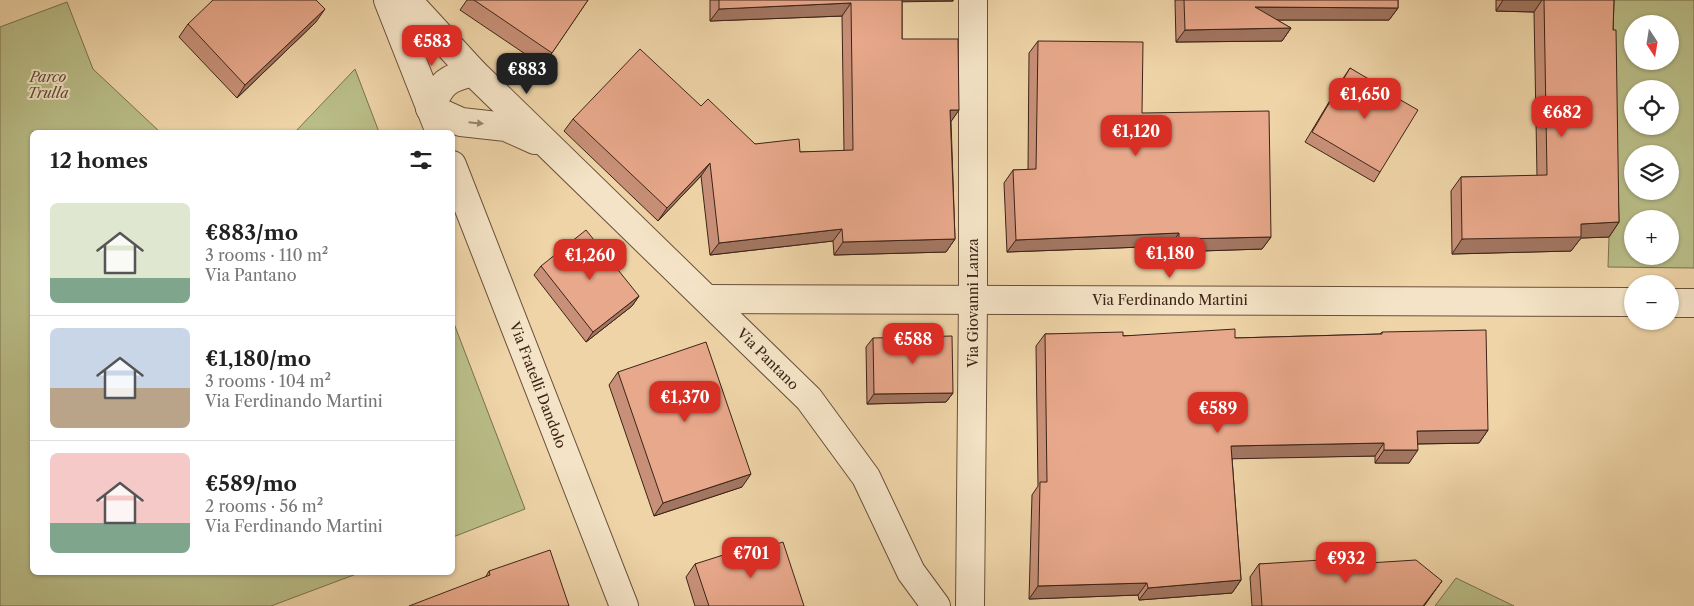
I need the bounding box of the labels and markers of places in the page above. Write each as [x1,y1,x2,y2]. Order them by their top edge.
pin: €583 [402,24,462,67]
pin: €883 [497,52,557,95]
pin: €1,650 [1324,78,1406,120]
pin: €682 [1532,96,1592,138]
pin: €1,120 [1095,114,1177,157]
pin: €1,180 [1129,236,1211,279]
pin: €1,260 [549,238,631,281]
pin: €588 [883,322,943,365]
pin: €1,370 [644,380,726,423]
pin: €589 [1188,392,1248,434]
pin: €701 [721,536,781,579]
pin: €932 [1316,542,1376,584]

